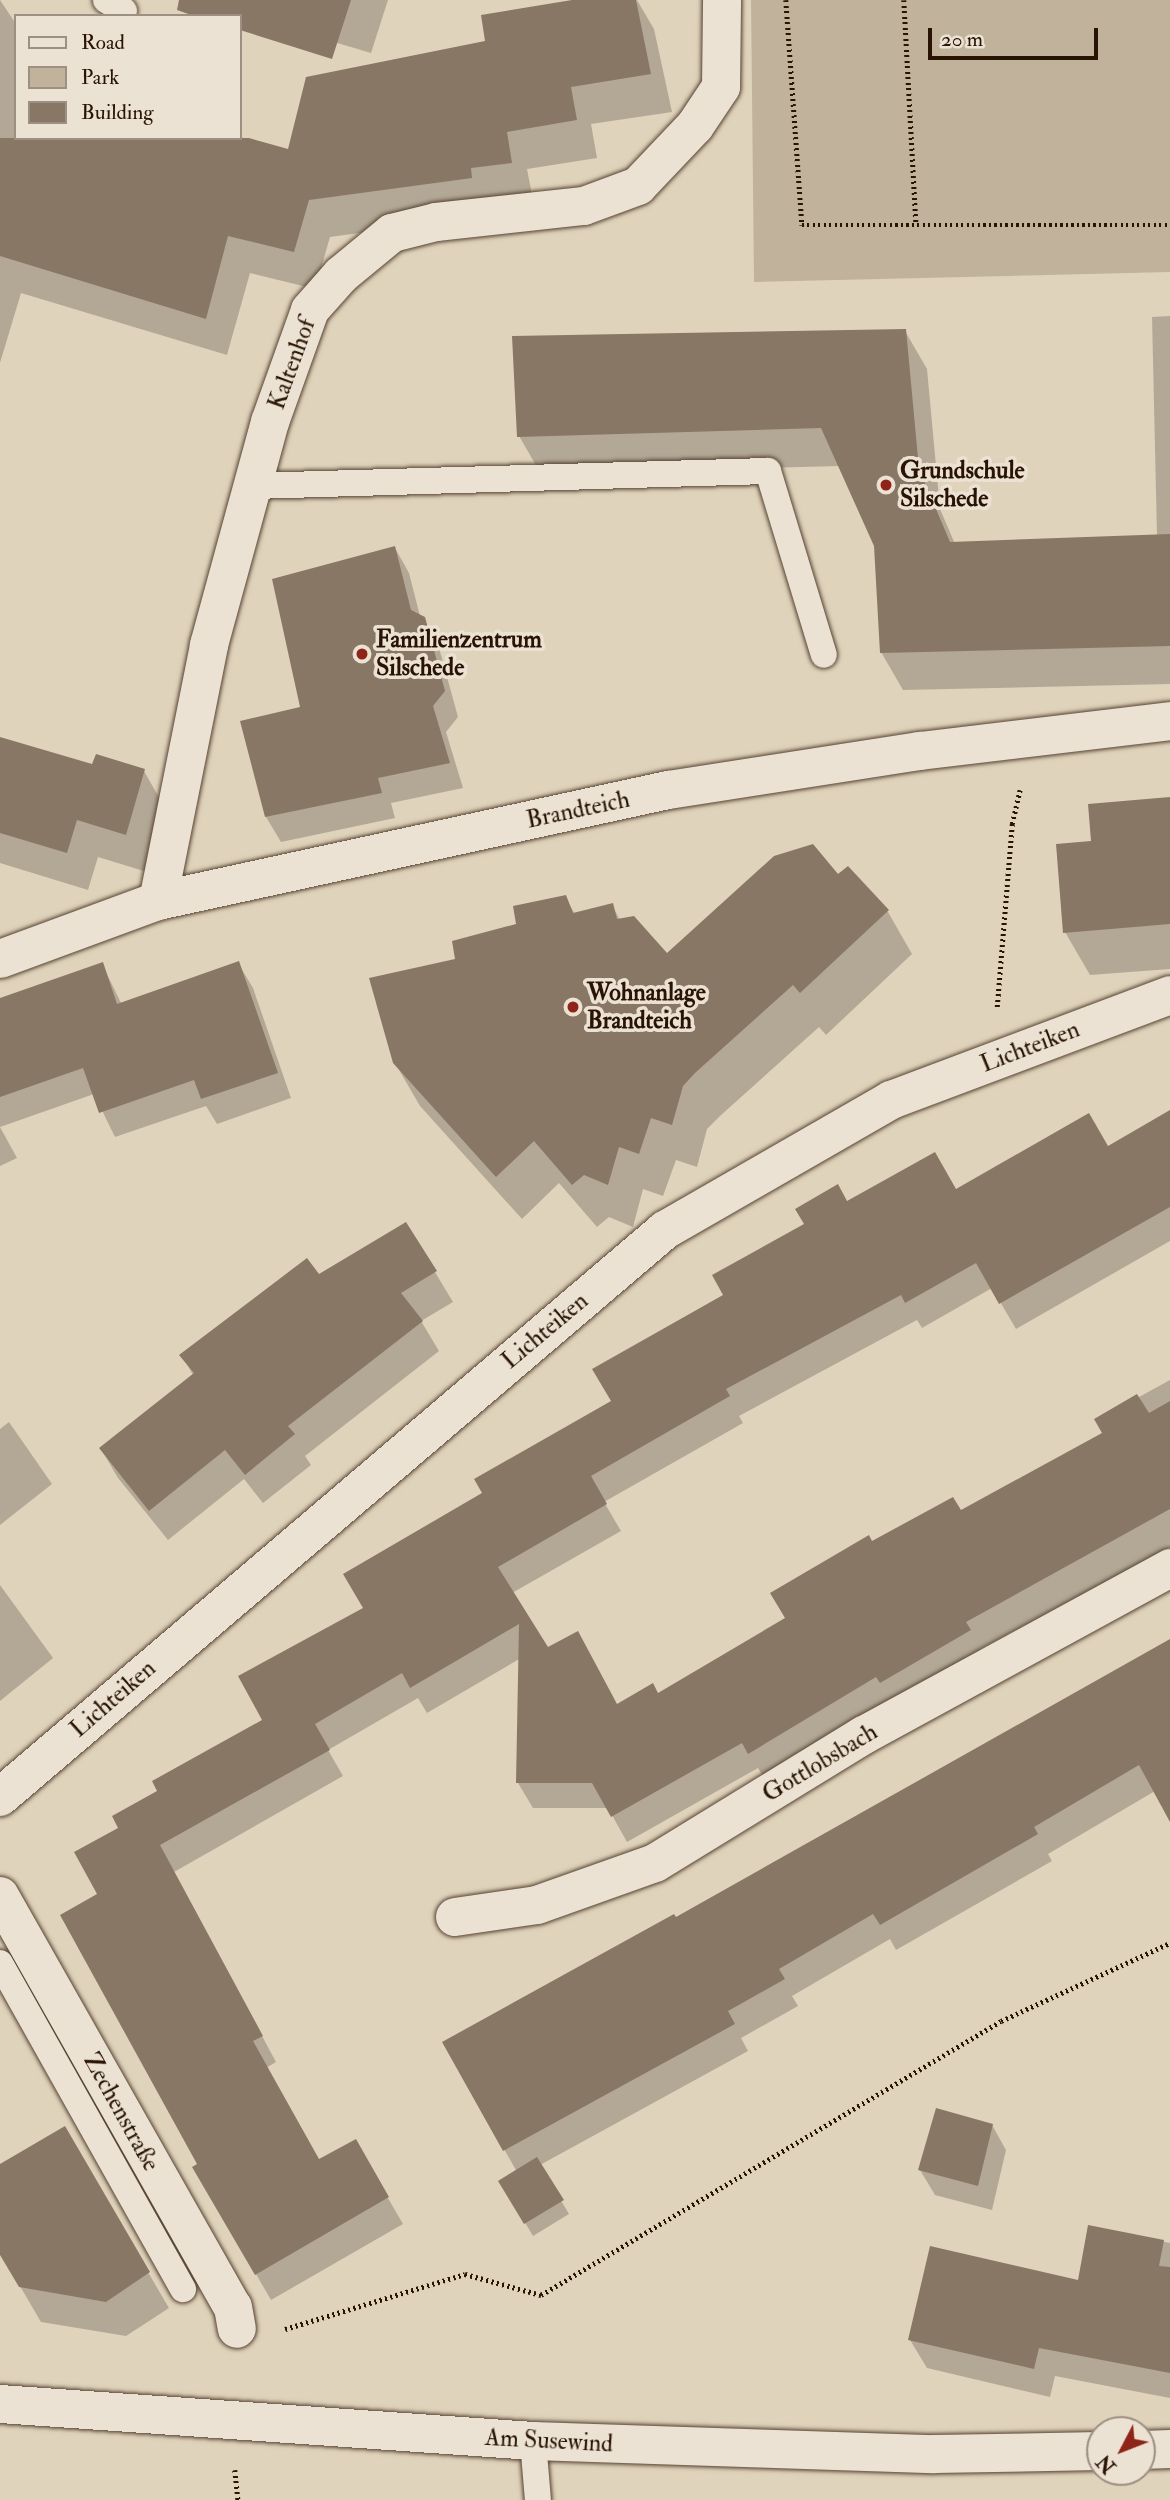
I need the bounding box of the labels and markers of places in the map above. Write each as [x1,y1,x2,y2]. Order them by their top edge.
place label: Grundschule Silschede [900,457,1024,513]
marker: Grundschule Silschede [878,477,894,493]
place label: Familienzentrum Silschede [376,626,542,682]
marker: Familienzentrum Silschede [354,646,370,662]
place label: Wohnanlage Brandteich [587,979,706,1035]
marker: Wohnanlage Brandteich [565,999,581,1015]

